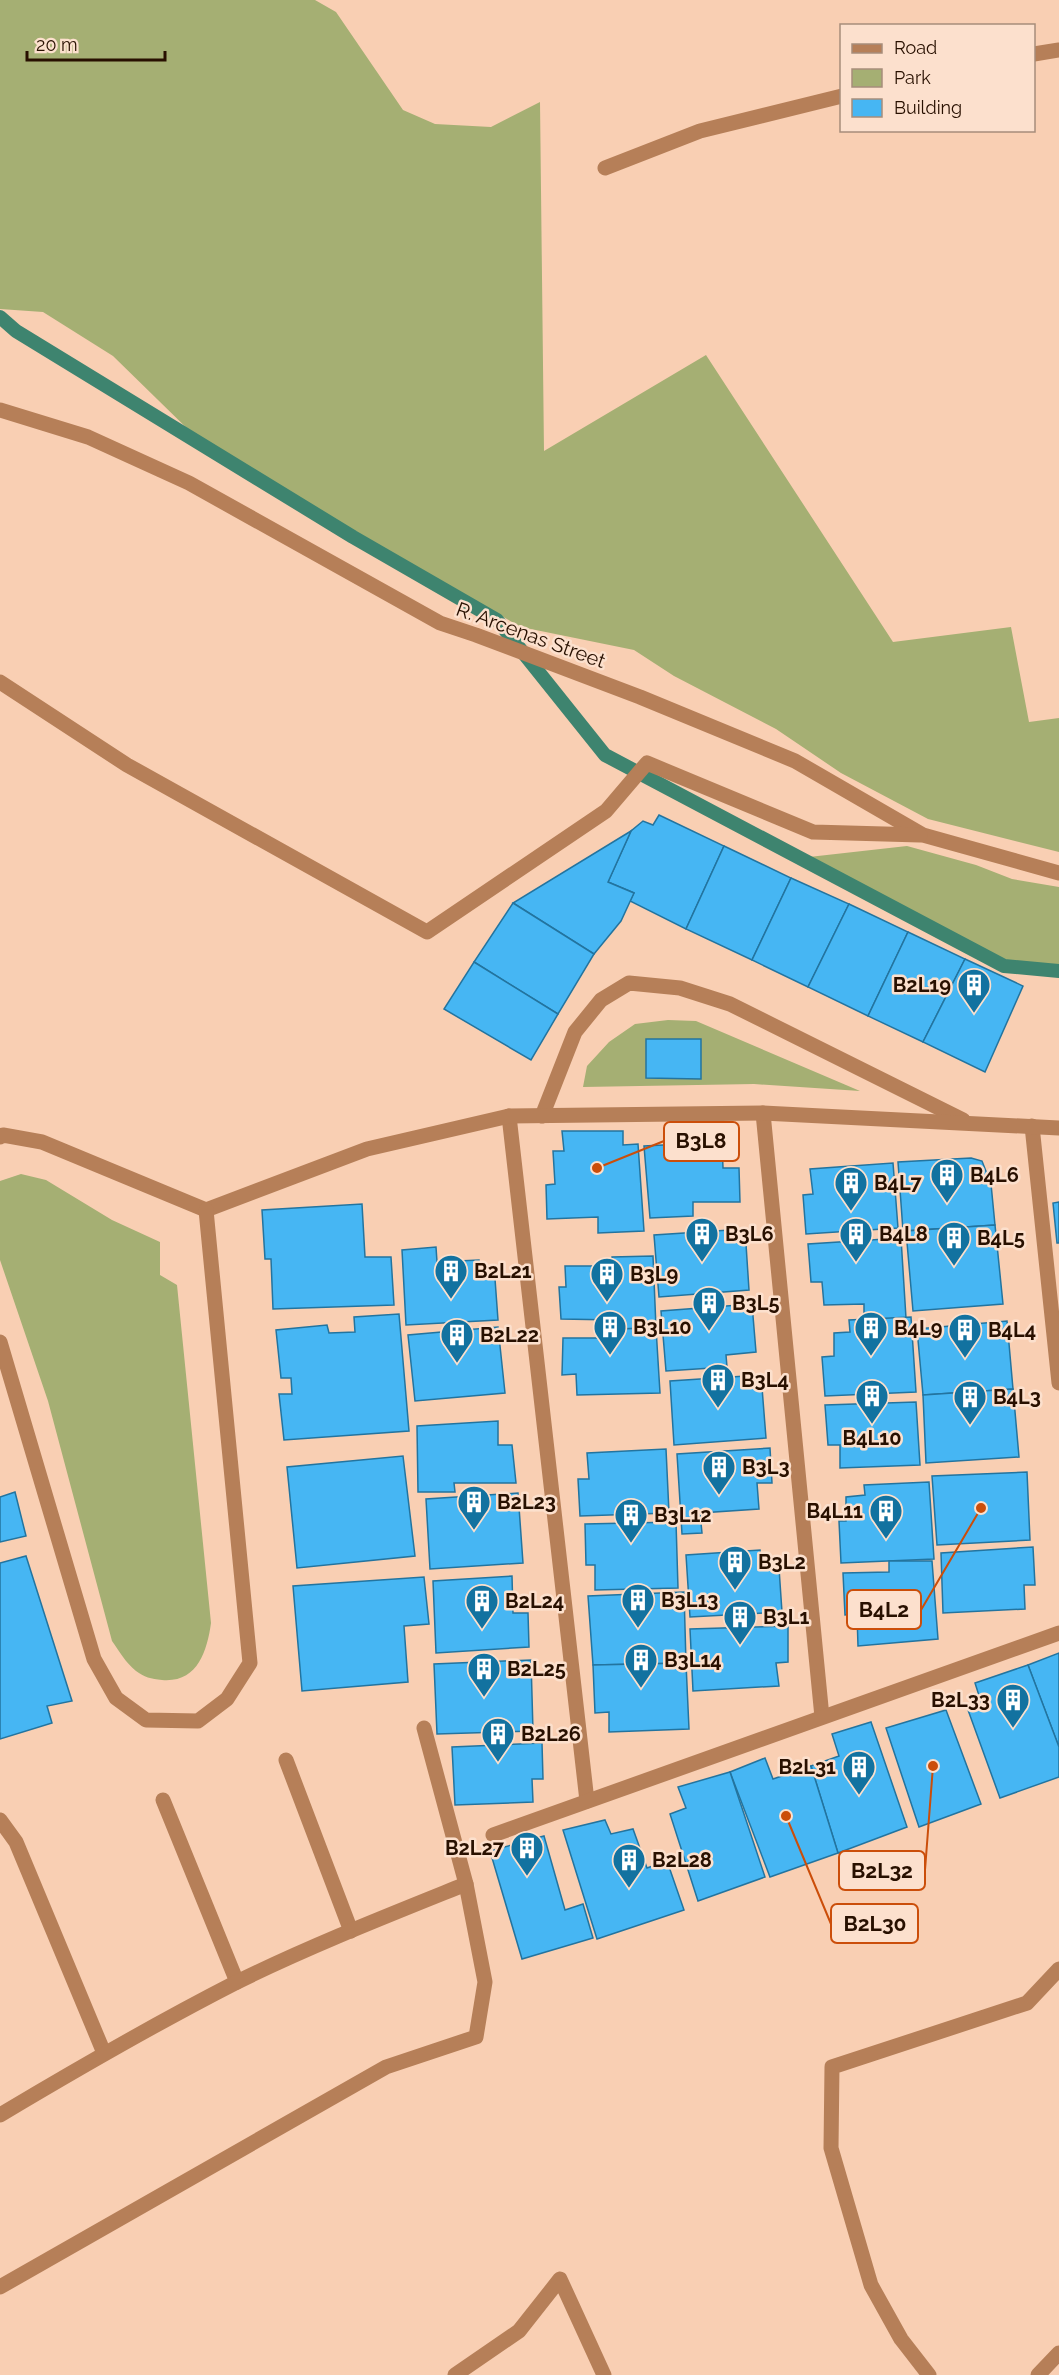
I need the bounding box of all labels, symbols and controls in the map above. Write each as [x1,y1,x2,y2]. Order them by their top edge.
scale bar [27,24,165,62]
legend [840,24,1035,132]
text: 20 m [36,34,78,55]
text: Road [894,37,937,58]
text: Park [894,67,931,88]
text: Building [894,97,962,118]
street label: R. Arcenas Street [453,597,609,673]
building icon: B2L19 [956,967,992,1014]
place label: B2L19 [893,973,951,997]
callout: B3L8 [664,1122,739,1161]
text: B3L8 [676,1128,726,1153]
building icon: B4L6 [929,1157,965,1204]
place label: B4L6 [970,1163,1019,1187]
building icon: B4L7 [833,1165,869,1212]
place label: B4L7 [874,1171,923,1195]
building icon: B3L6 [684,1216,720,1263]
building icon: B4L8 [838,1216,874,1263]
building icon: B4L5 [936,1220,972,1267]
place label: B3L6 [725,1222,774,1246]
place label: B4L8 [879,1222,928,1246]
place label: B4L5 [977,1226,1025,1250]
building icon: B2L21 [433,1253,469,1300]
building icon: B3L9 [589,1256,625,1303]
place label: B2L21 [474,1259,532,1283]
place label: B3L9 [630,1262,678,1286]
building icon: B3L5 [691,1285,727,1332]
place label: B3L5 [732,1291,780,1315]
building icon: B3L10 [592,1309,628,1356]
building icon: B4L9 [853,1310,889,1357]
building icon: B4L4 [947,1312,983,1359]
place label: B3L10 [633,1315,692,1339]
place label: B4L9 [894,1316,943,1340]
building icon: B2L22 [439,1317,475,1364]
place label: B4L4 [988,1318,1036,1342]
place label: B2L22 [480,1323,539,1347]
building icon: B3L4 [700,1362,736,1409]
place label: B3L4 [741,1368,789,1392]
building icon: B4L10 [854,1378,890,1425]
building icon: B4L3 [952,1379,988,1426]
place label: B4L3 [993,1385,1041,1409]
place label: B4L10 [843,1426,901,1450]
building icon: B3L3 [701,1449,737,1496]
place label: B3L3 [742,1455,790,1479]
building icon: B2L23 [456,1484,492,1531]
place label: B2L23 [497,1490,556,1514]
building icon: B4L11 [868,1493,904,1540]
building icon: B3L12 [613,1497,649,1544]
place label: B4L11 [807,1499,863,1523]
place label: B3L12 [654,1503,712,1527]
building icon: B3L2 [717,1544,753,1591]
place label: B3L2 [758,1550,806,1574]
building icon: B3L13 [620,1582,656,1629]
building icon: B2L24 [464,1583,500,1630]
place label: B3L13 [661,1588,718,1612]
place label: B2L24 [505,1589,564,1613]
callout: B4L2 [847,1590,921,1629]
text: B4L2 [859,1597,909,1622]
building icon: B3L1 [722,1599,758,1646]
place label: B3L1 [763,1605,809,1629]
building icon: B3L14 [623,1642,659,1689]
place label: B3L14 [664,1648,722,1672]
building icon: B2L25 [466,1651,502,1698]
place label: B2L25 [507,1657,566,1681]
building icon: B2L33 [995,1682,1031,1729]
place label: B2L33 [931,1688,990,1712]
building icon: B2L26 [480,1716,516,1763]
place label: B2L26 [521,1722,581,1746]
building icon: B2L31 [841,1749,877,1796]
place label: B2L31 [778,1755,836,1779]
building icon: B2L27 [509,1830,545,1877]
place label: B2L27 [445,1836,505,1860]
building icon: B2L28 [611,1842,647,1889]
place label: B2L28 [652,1848,712,1872]
callout: B2L32 [839,1851,925,1890]
text: B2L32 [851,1858,913,1883]
callout: B2L30 [831,1904,918,1943]
text: B2L30 [844,1911,907,1936]

